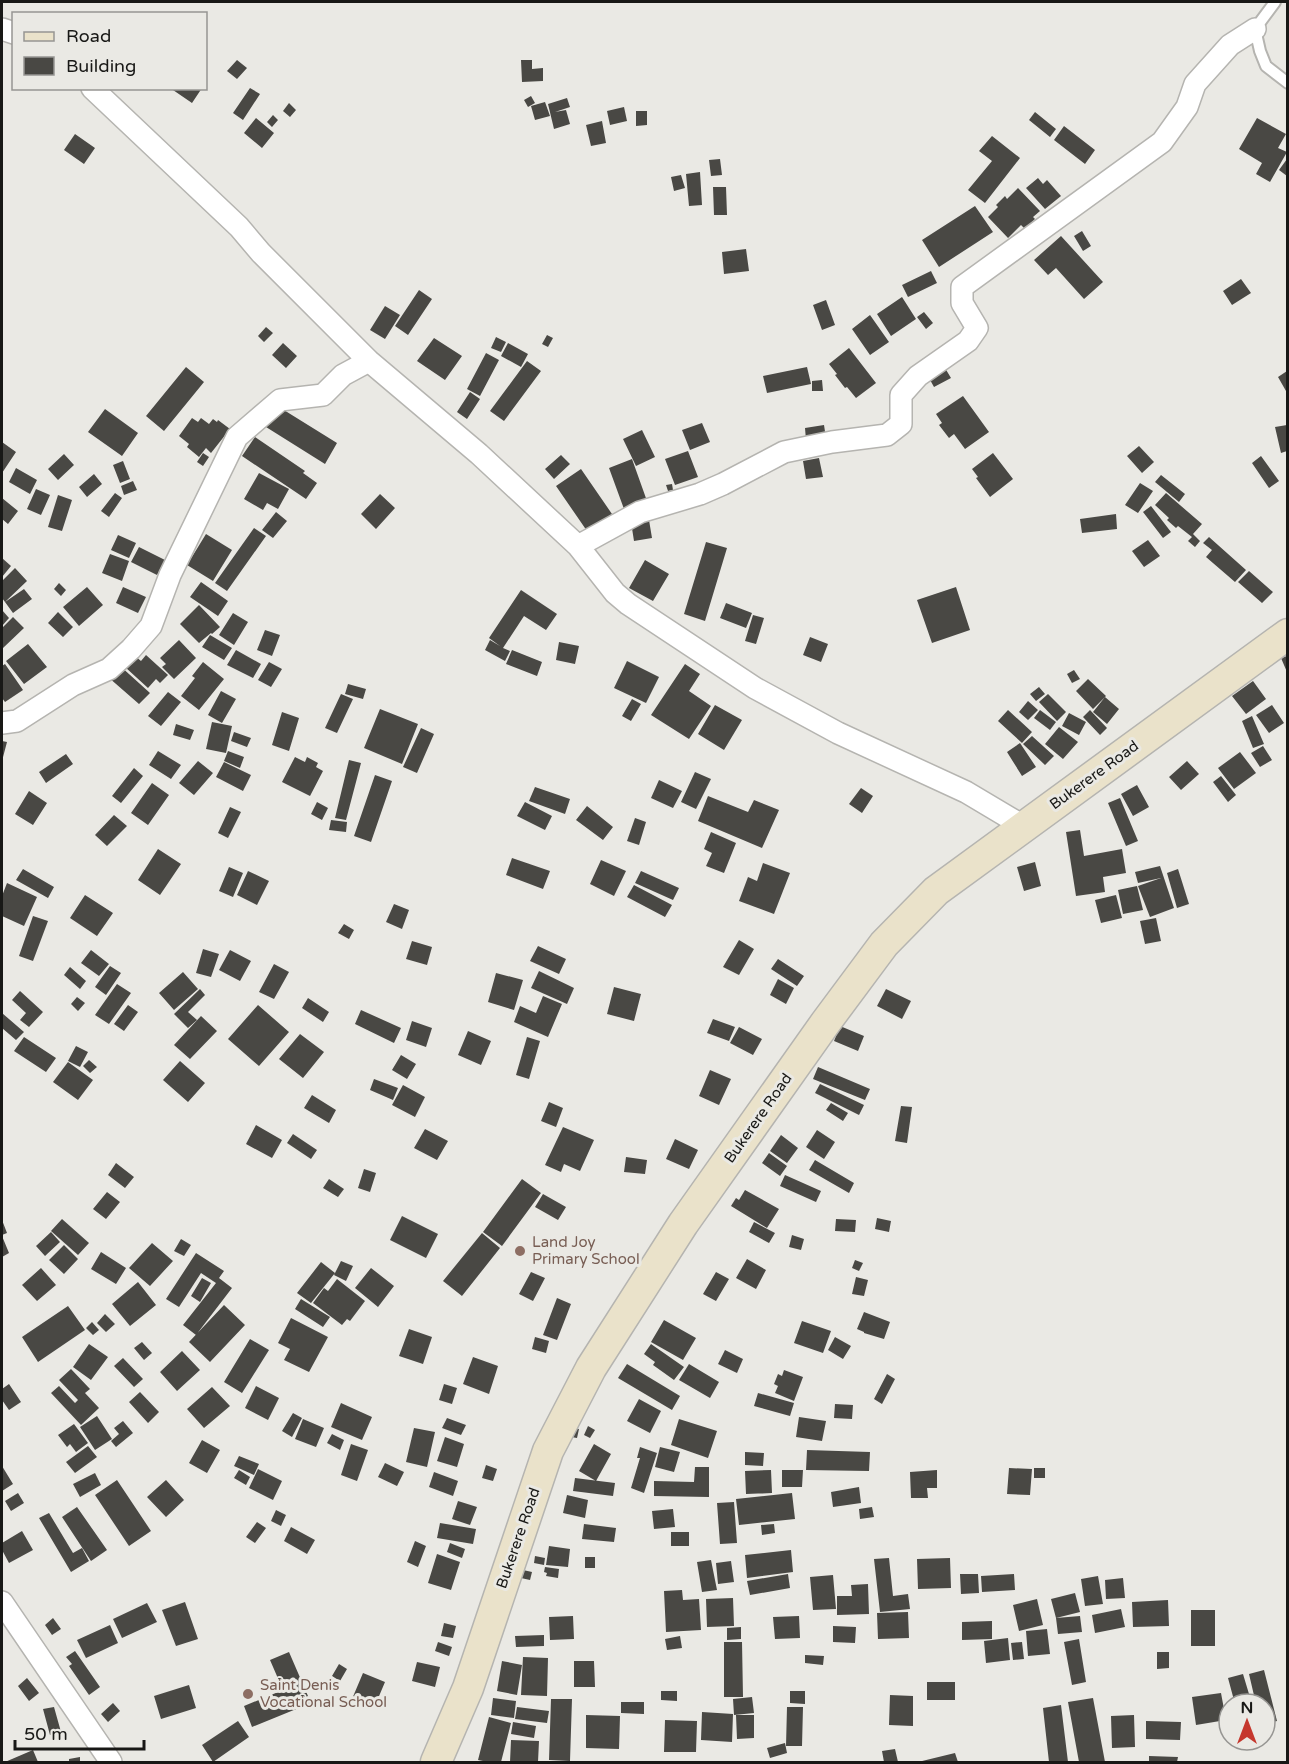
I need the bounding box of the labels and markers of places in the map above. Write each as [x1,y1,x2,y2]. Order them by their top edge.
place label: Land Joy Primary School [532,1233,640,1268]
marker: Land Joy Primary School [513,1244,527,1258]
place label: Saint Denis Vocational School [260,1676,387,1711]
marker: Saint Denis Vocational School [241,1687,255,1701]

